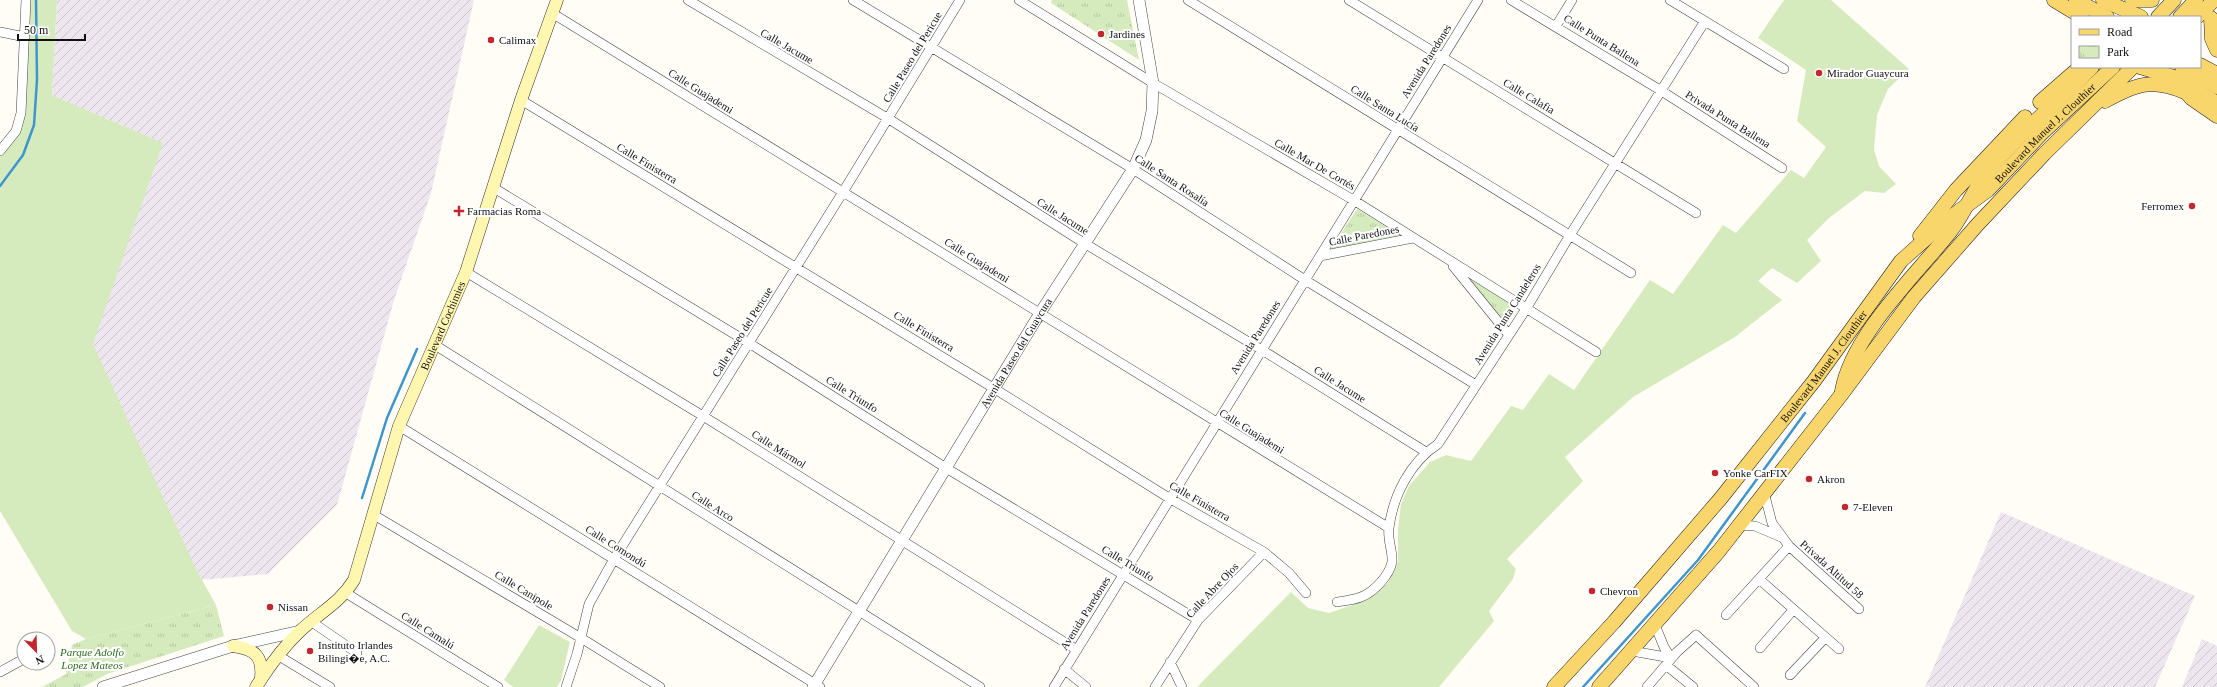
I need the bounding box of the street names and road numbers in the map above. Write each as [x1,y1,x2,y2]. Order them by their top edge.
street label: Calle Paseo del Pericue [880,9,944,104]
street label: Calle Punta Ballena [1562,12,1642,68]
street label: Avenida Paredones [1399,22,1453,100]
street label: Calle Jacume [758,26,816,66]
street label: Calle Guajademi [666,66,736,116]
street label: Calle Calafia [1501,76,1557,116]
street label: Boulevard Manuel J. Clouthier [1992,81,2098,185]
street label: Calle Santa Lucía [1349,82,1421,134]
street label: Privada Punta Ballena [1683,88,1773,150]
street label: Calle Mar De Cortés [1272,136,1358,192]
street label: Calle Finisterra [615,140,679,186]
street label: Calle Santa Rosalía [1133,152,1211,209]
street label: Calle Jacume [1035,195,1091,237]
street label: Calle Paredones [1328,222,1400,248]
street label: Calle Guajademi [942,235,1012,285]
street label: Avenida Punta Candeleros [1471,261,1543,367]
street label: Boulevard Cochimies [418,279,467,372]
street label: Calle Paseo del Pericue [709,285,775,379]
street label: Avenida Paseo del Guaycura [978,296,1054,410]
street label: Avenida Paredones [1228,298,1282,376]
street label: Calle Finisterra [892,308,956,354]
street label: Boulevard Manuel J. Clouthier [1778,308,1869,425]
street label: Calle Jacume [1312,363,1368,405]
street label: Calle Triunfo [824,373,881,415]
street label: Calle Guajademi [1217,406,1287,456]
street label: Calle Mármol [750,428,808,470]
street label: Calle Finisterra [1168,479,1233,523]
street label: Calle Arco [690,488,737,524]
street label: Calle Comondú [583,523,649,570]
street label: Privada Altitud 58 [1798,538,1866,601]
street label: Calle Triunfo [1100,543,1157,584]
street label: Calle Abre Ojos [1183,560,1241,620]
street label: Calle Canipole [493,568,555,612]
street label: Avenida Paredones [1058,574,1112,652]
street label: Calle Camalú [399,609,457,651]

